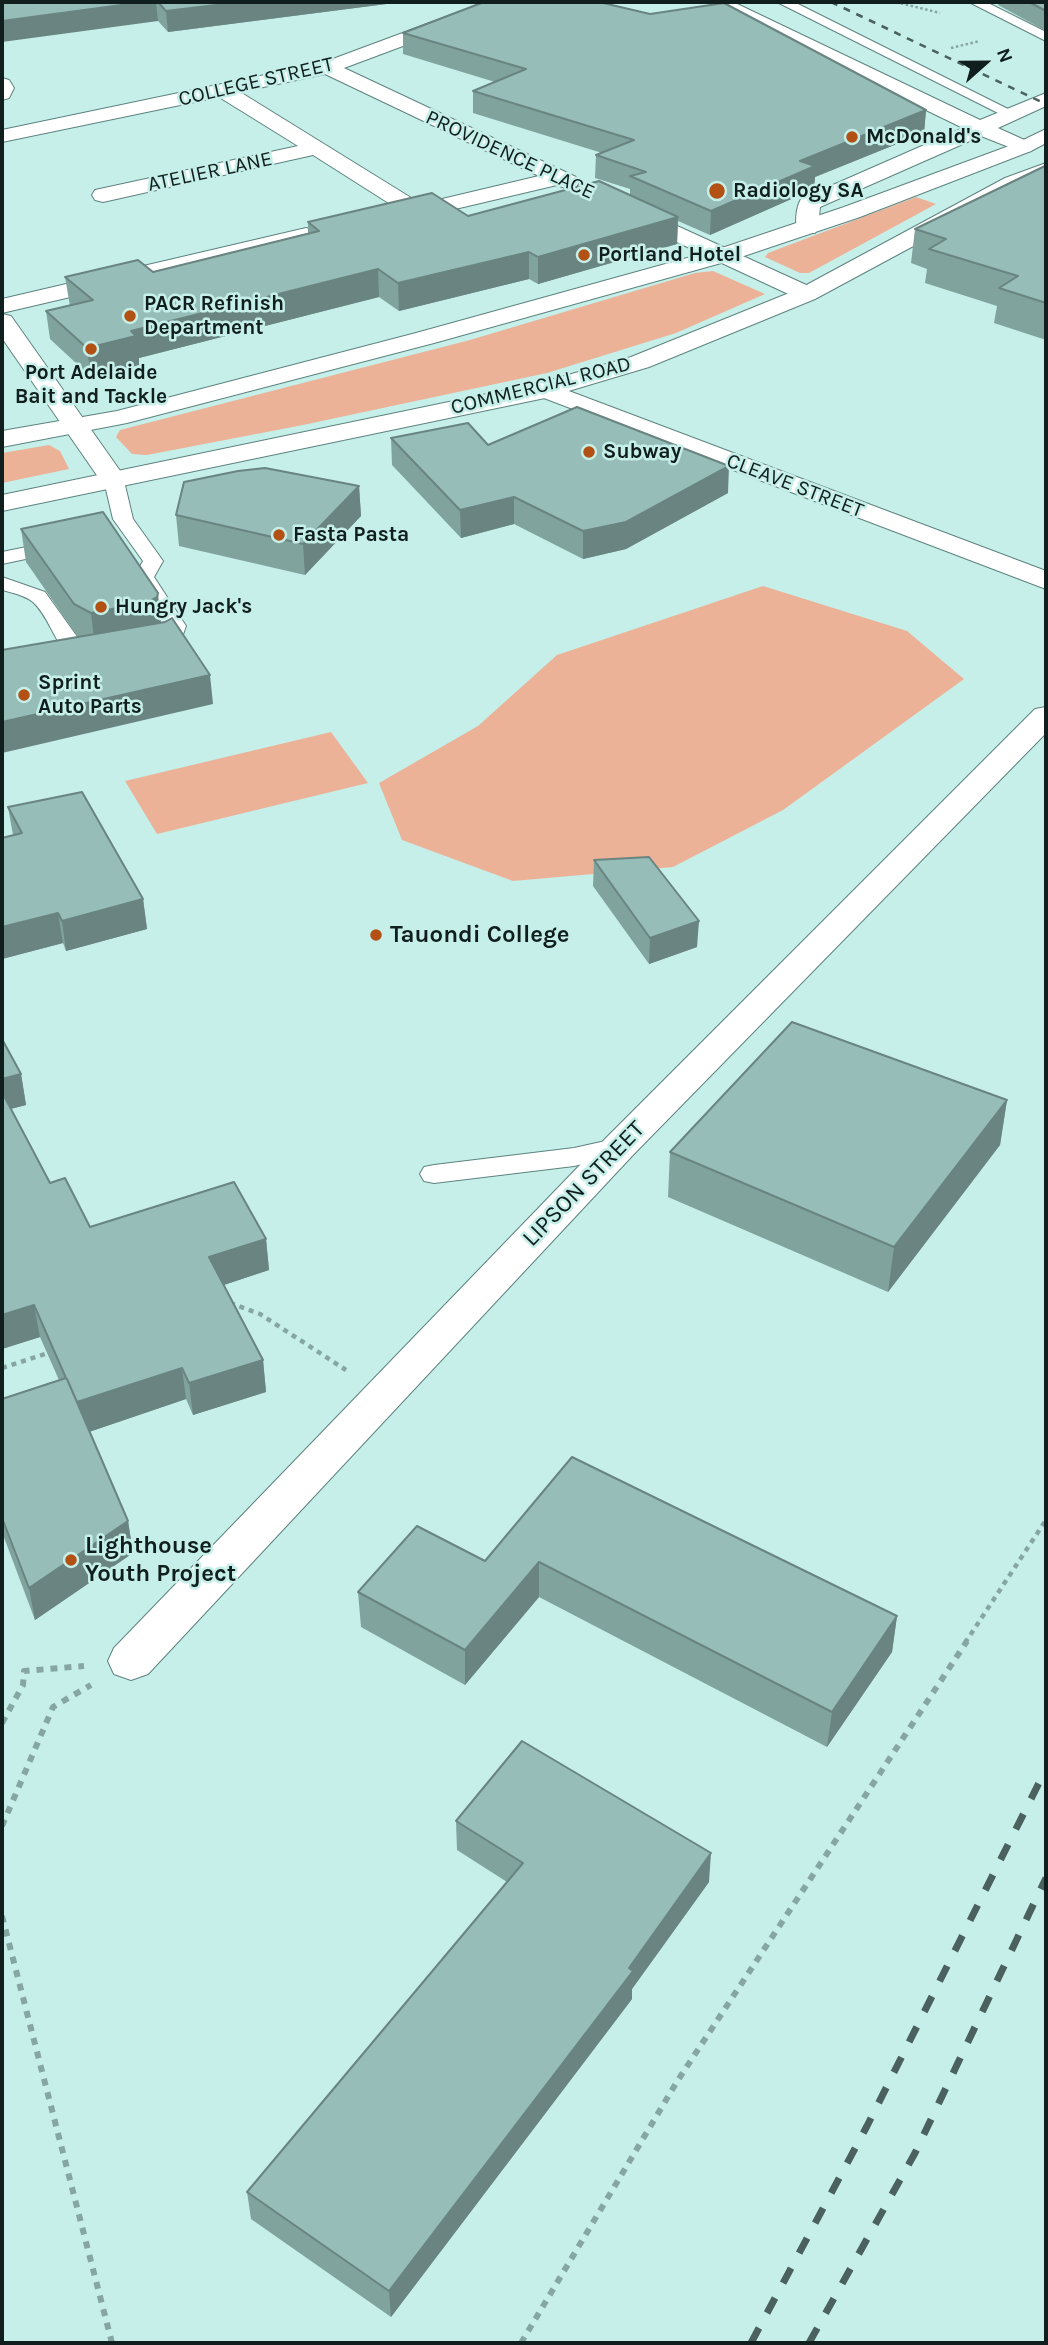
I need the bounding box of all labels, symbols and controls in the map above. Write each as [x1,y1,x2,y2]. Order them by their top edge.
north arrow [950,28,1020,98]
text: N [992,45,1017,66]
street label: COLLEGE STREET [176,52,336,112]
street label: PROVIDENCE PLACE [422,105,598,205]
place label: McDonald's [866,124,981,150]
marker: McDonald's [844,129,860,145]
street label: ATELIER LANE [145,146,275,198]
place label: Radiology SA [733,178,864,204]
marker: Radiology SA [707,181,727,201]
place label: Portland Hotel [598,242,741,268]
marker: Portland Hotel [576,247,592,263]
place label: PACR Refinish Department [144,291,284,341]
marker: PACR Refinish Department [122,308,138,324]
marker: Port Adelaide Bait and Tackle [83,341,99,357]
street label: COMMERCIAL ROAD [448,351,634,421]
place label: Port Adelaide Bait and Tackle [15,360,167,410]
place label: Subway [603,439,681,465]
marker: Subway [581,444,597,460]
street label: CLEAVE STREET [723,448,867,524]
place label: Fasta Pasta [293,522,409,548]
marker: Fasta Pasta [271,527,287,543]
place label: Hungry Jack's [115,594,252,620]
marker: Hungry Jack's [93,599,109,615]
place label: Sprint Auto Parts [38,670,142,720]
marker: Sprint Auto Parts [16,687,32,703]
place label: Tauondi College [390,921,570,949]
marker: Tauondi College [368,927,384,943]
street label: LIPSON STREET [517,1115,651,1253]
place label: Lighthouse Youth Project [85,1532,236,1588]
marker: Lighthouse Youth Project [63,1552,79,1568]

